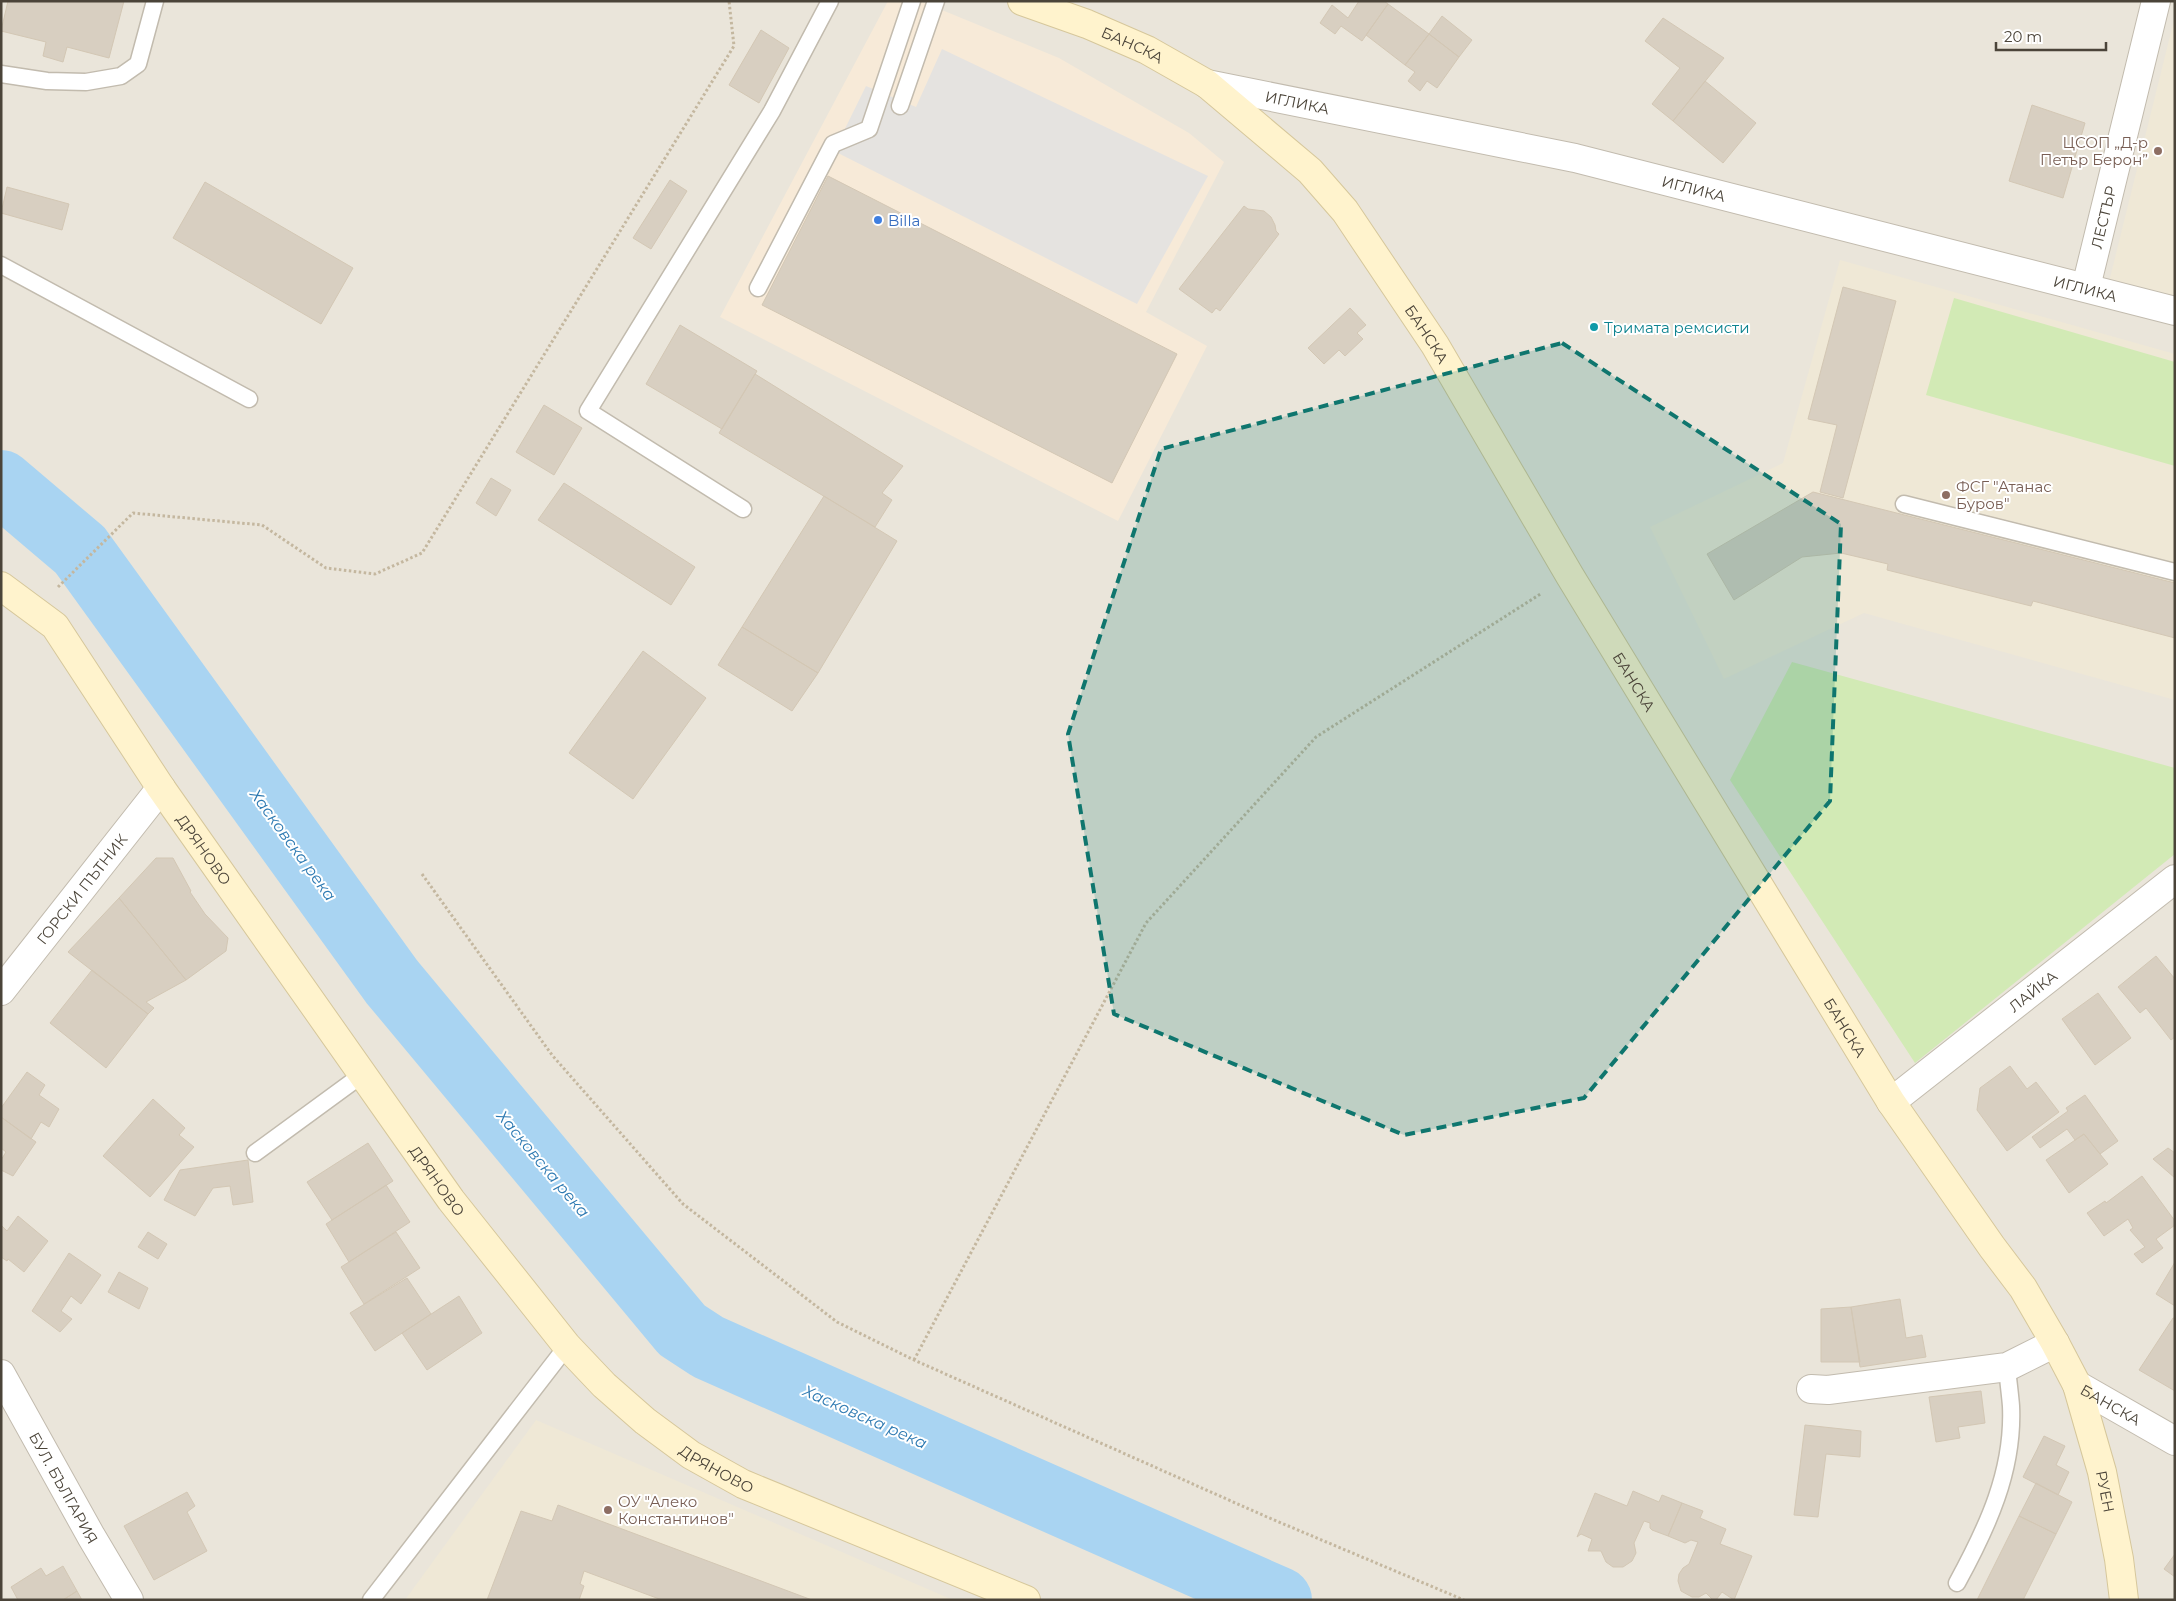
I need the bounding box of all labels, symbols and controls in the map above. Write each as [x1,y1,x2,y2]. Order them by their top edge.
scale bar [1996,20,2106,52]
street label: БАНСКА [1099,22,1167,67]
text: 20 m [2004,27,2042,46]
street label: ИГЛИКА [1263,86,1331,118]
place label: ЦСОП „Д-р Петър Берон” [2040,133,2148,169]
marker: ЦСОП „Д-р Петър Берон” [2152,145,2164,157]
street label: ИГЛИКА [1660,171,1728,206]
street label: ЛЕСТЪР [2086,184,2120,250]
place label: Billa [888,211,920,230]
marker: Billa [872,214,884,226]
street label: ИГЛИКА [2051,271,2119,305]
street label: БАНСКА [1401,301,1453,367]
place label: Тримата ремсисти [1604,318,1749,337]
marker: Тримата ремсисти [1588,321,1600,333]
place label: ФСГ "Атанас Буров" [1956,477,2052,513]
marker: ФСГ "Атанас Буров" [1940,489,1952,501]
street label: БАНСКА [1609,648,1660,715]
water label: Хасковска река [245,785,340,905]
street label: ДРЯНОВО [173,810,236,889]
street label: ГОРСКИ ПЪТНИК [32,829,131,948]
street label: ЛАЙКА [2004,966,2061,1016]
street label: БАНСКА [1820,994,1871,1061]
water label: Хасковска река [492,1106,593,1221]
street label: ДРЯНОВО [406,1142,469,1220]
street label: БАНСКА [2077,1380,2144,1429]
water label: Хасковска река [799,1381,930,1453]
street label: БУЛ. БЪЛГАРИЯ [26,1429,103,1547]
street label: ДРЯНОВО [676,1440,757,1497]
street label: РУЕН [2092,1469,2119,1514]
place label: ОУ "Алеко Константинов" [618,1492,734,1528]
marker: ОУ "Алеко Константинов" [602,1504,614,1516]

